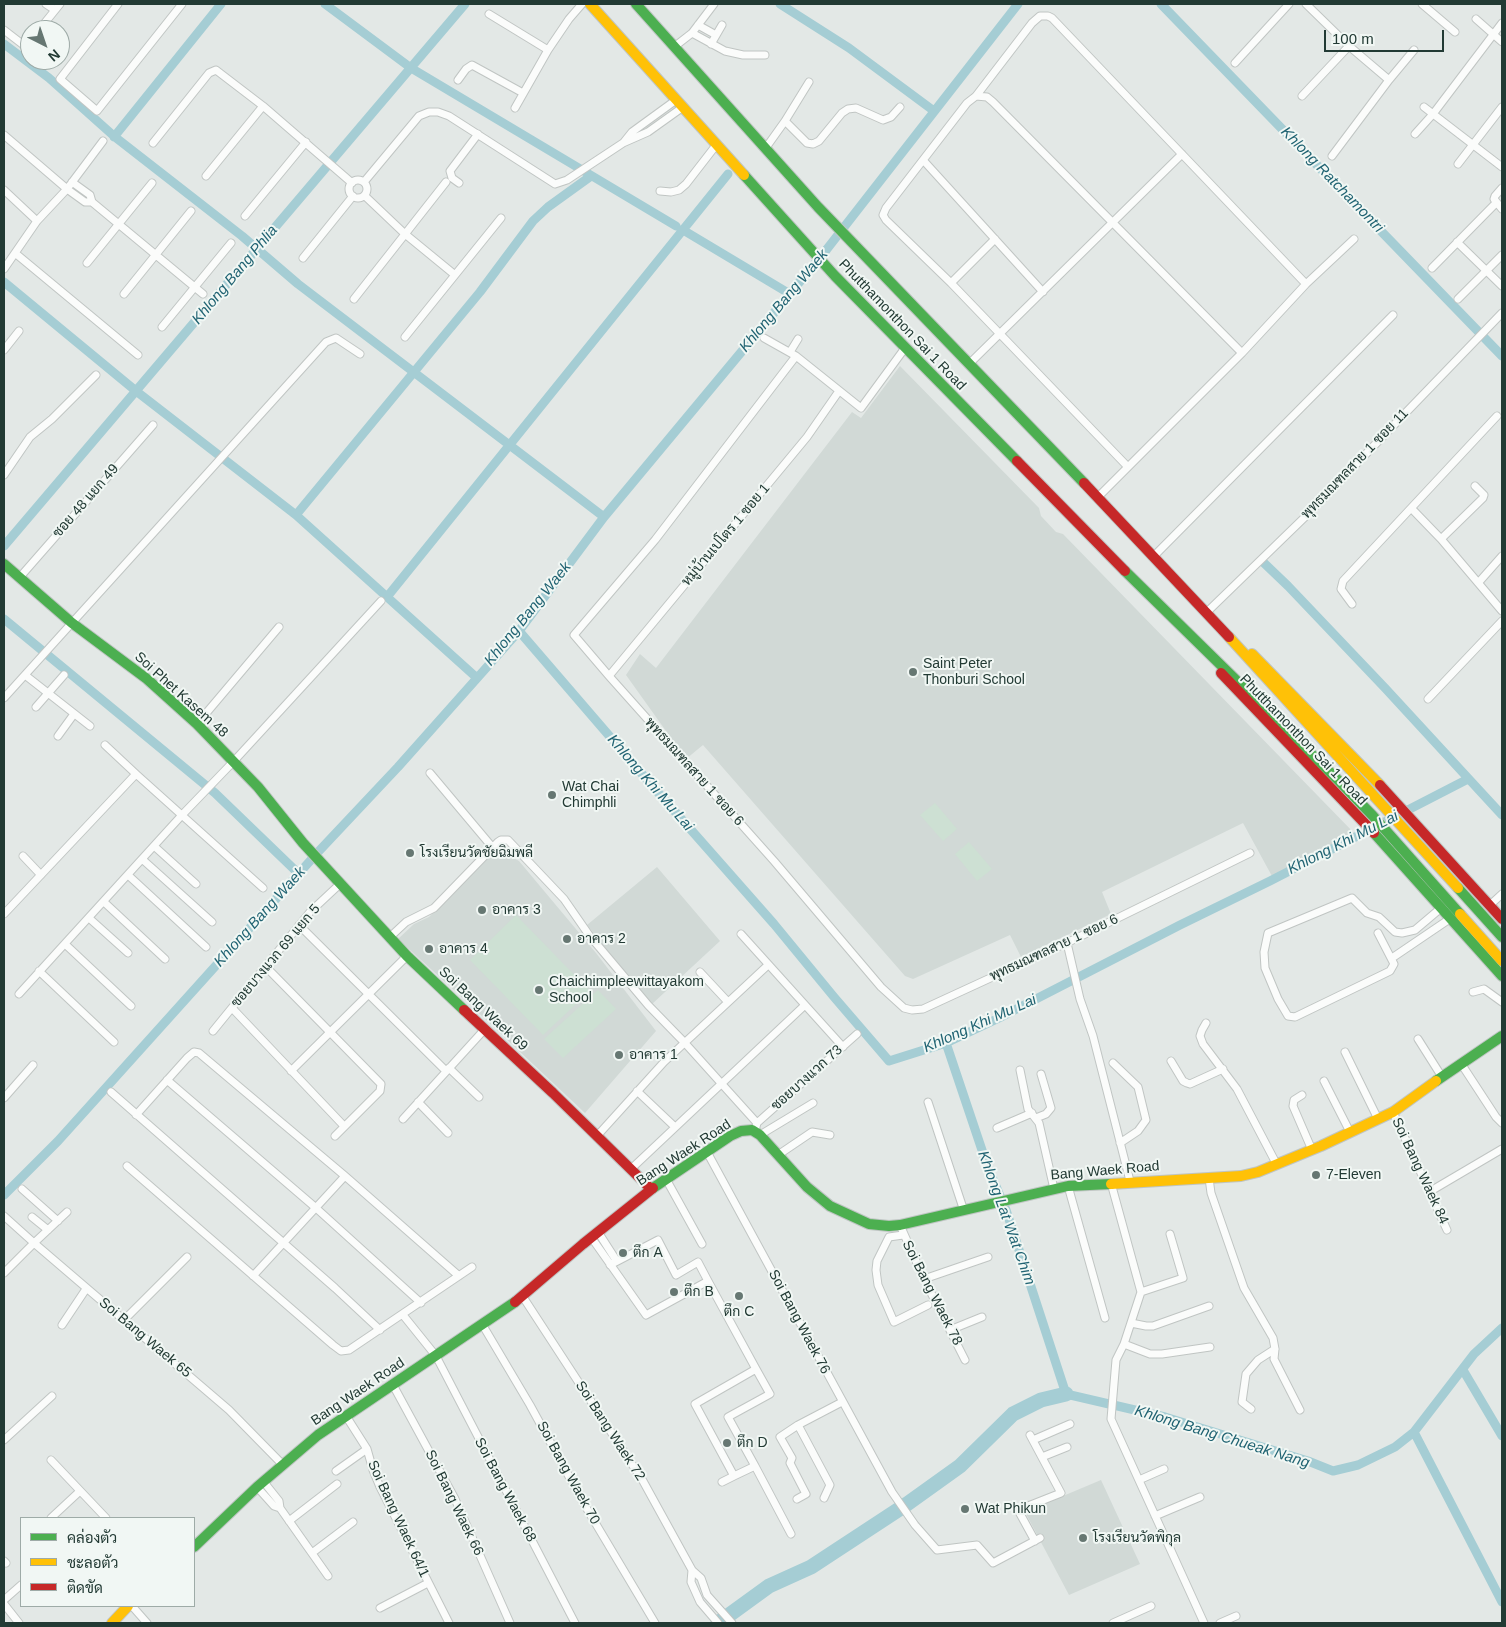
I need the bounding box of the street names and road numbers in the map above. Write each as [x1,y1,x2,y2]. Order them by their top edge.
street label: Phutthamonthon Sai 1 Road [835,256,969,394]
street label: พุทธมณฑลสาย 1 ซอย 11 [1298,405,1412,523]
street label: ซอย 48 แยก 49 [50,461,122,541]
street label: หมู่บ้านเปโตร 1 ซอย 1 [678,480,774,590]
street label: Soi Phet Kasem 48 [131,649,231,741]
street label: Phutthamonthon Sai 1 Road [1236,671,1370,809]
street label: พุทธมณฑลสาย 1 ซอย 6 [641,714,747,830]
street label: ซอยบางแวก 69 แยก 5 [228,901,324,1011]
street label: พุทธมณฑลสาย 1 ซอย 6 [987,911,1121,985]
street label: Soi Bang Waek 69 [435,963,531,1055]
street label: ซอยบางแวก 73 [768,1042,846,1114]
street label: Soi Bang Waek 84 [1388,1115,1452,1227]
street label: Bang Waek Road [634,1116,734,1190]
street label: Bang Waek Road [1050,1158,1160,1184]
street label: Soi Bang Waek 78 [898,1238,966,1348]
street label: Soi Bang Waek 76 [764,1267,834,1377]
street label: Soi Bang Waek 65 [95,1294,195,1382]
street label: Bang Waek Road [308,1355,408,1429]
street label: Soi Bang Waek 72 [572,1378,648,1484]
street label: Soi Bang Waek 70 [533,1418,603,1528]
street label: Soi Bang Waek 68 [470,1435,540,1545]
street label: Soi Bang Waek 66 [421,1447,487,1559]
street label: Soi Bang Waek 64/1 [364,1458,432,1580]

